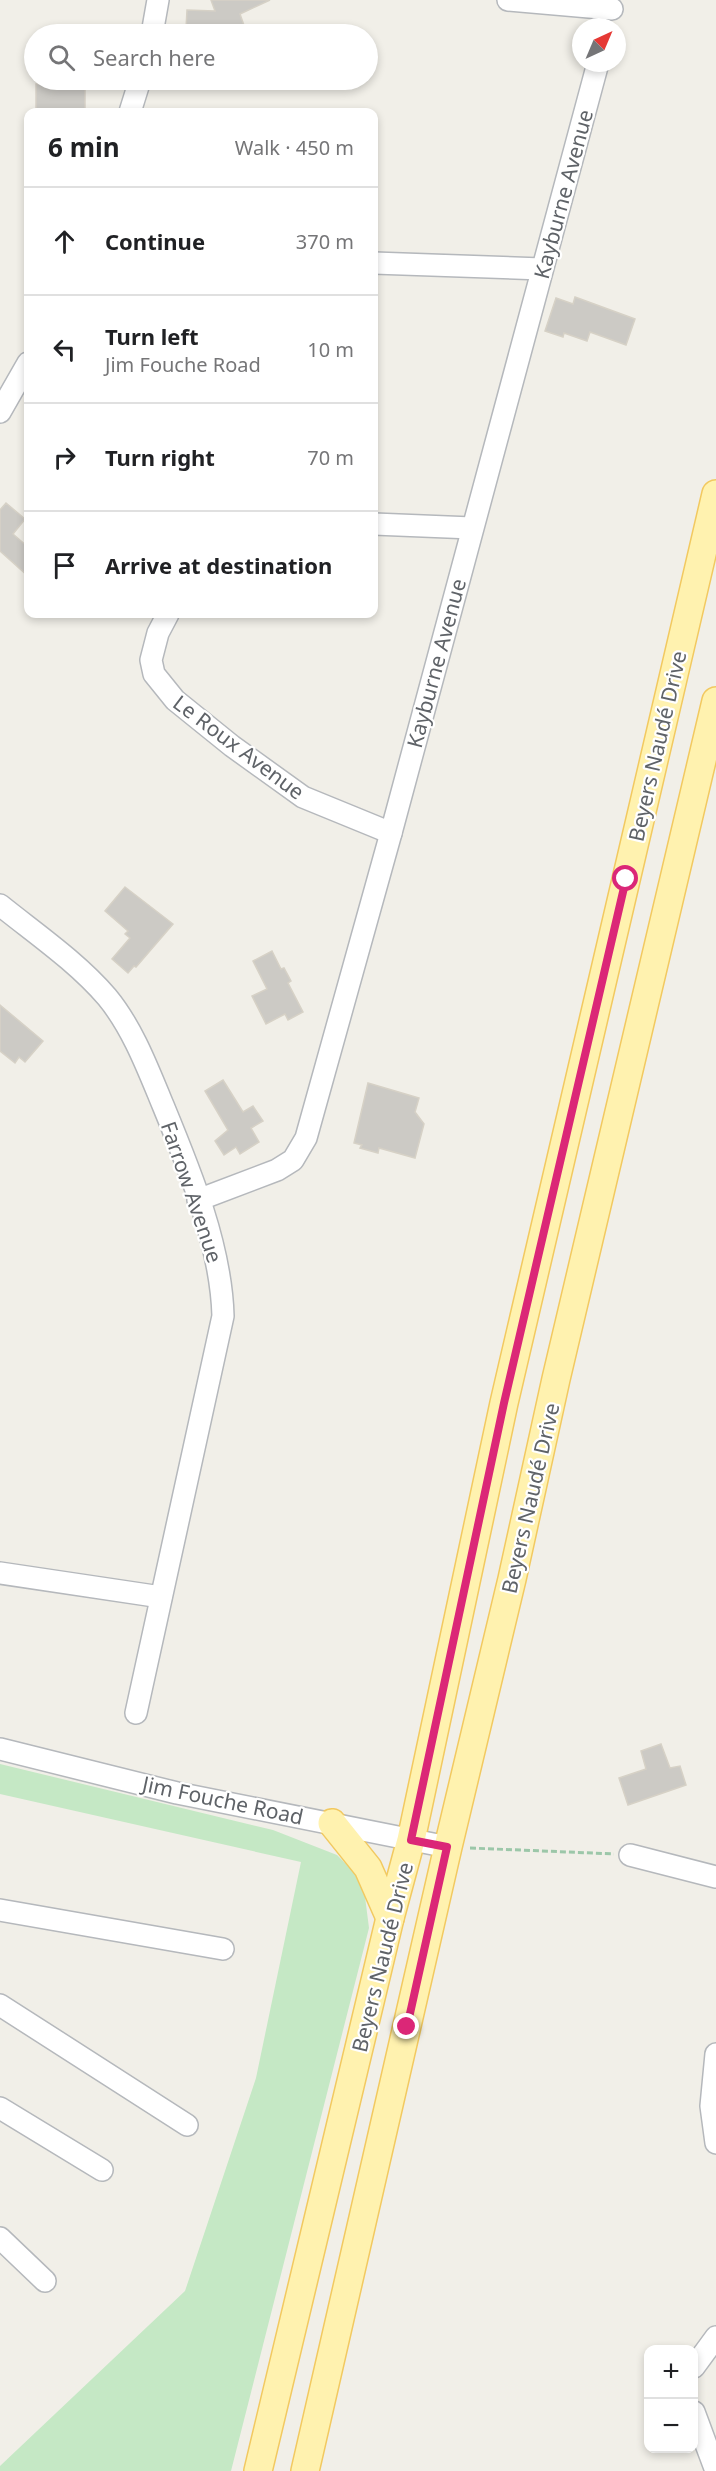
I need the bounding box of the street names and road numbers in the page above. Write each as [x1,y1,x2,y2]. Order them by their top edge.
street label: Kayburne Avenue [527,106,599,282]
street label: Kayburne Avenue [400,575,472,751]
street label: Beyers Naudé Drive [621,648,693,844]
street label: Le Roux Avenue [168,688,310,806]
street label: Farrow Avenue [155,1118,229,1266]
street label: Beyers Naudé Drive [494,1400,566,1596]
street label: Jim Fouche Road [138,1769,306,1831]
street label: Beyers Naudé Drive [345,1859,419,2055]

